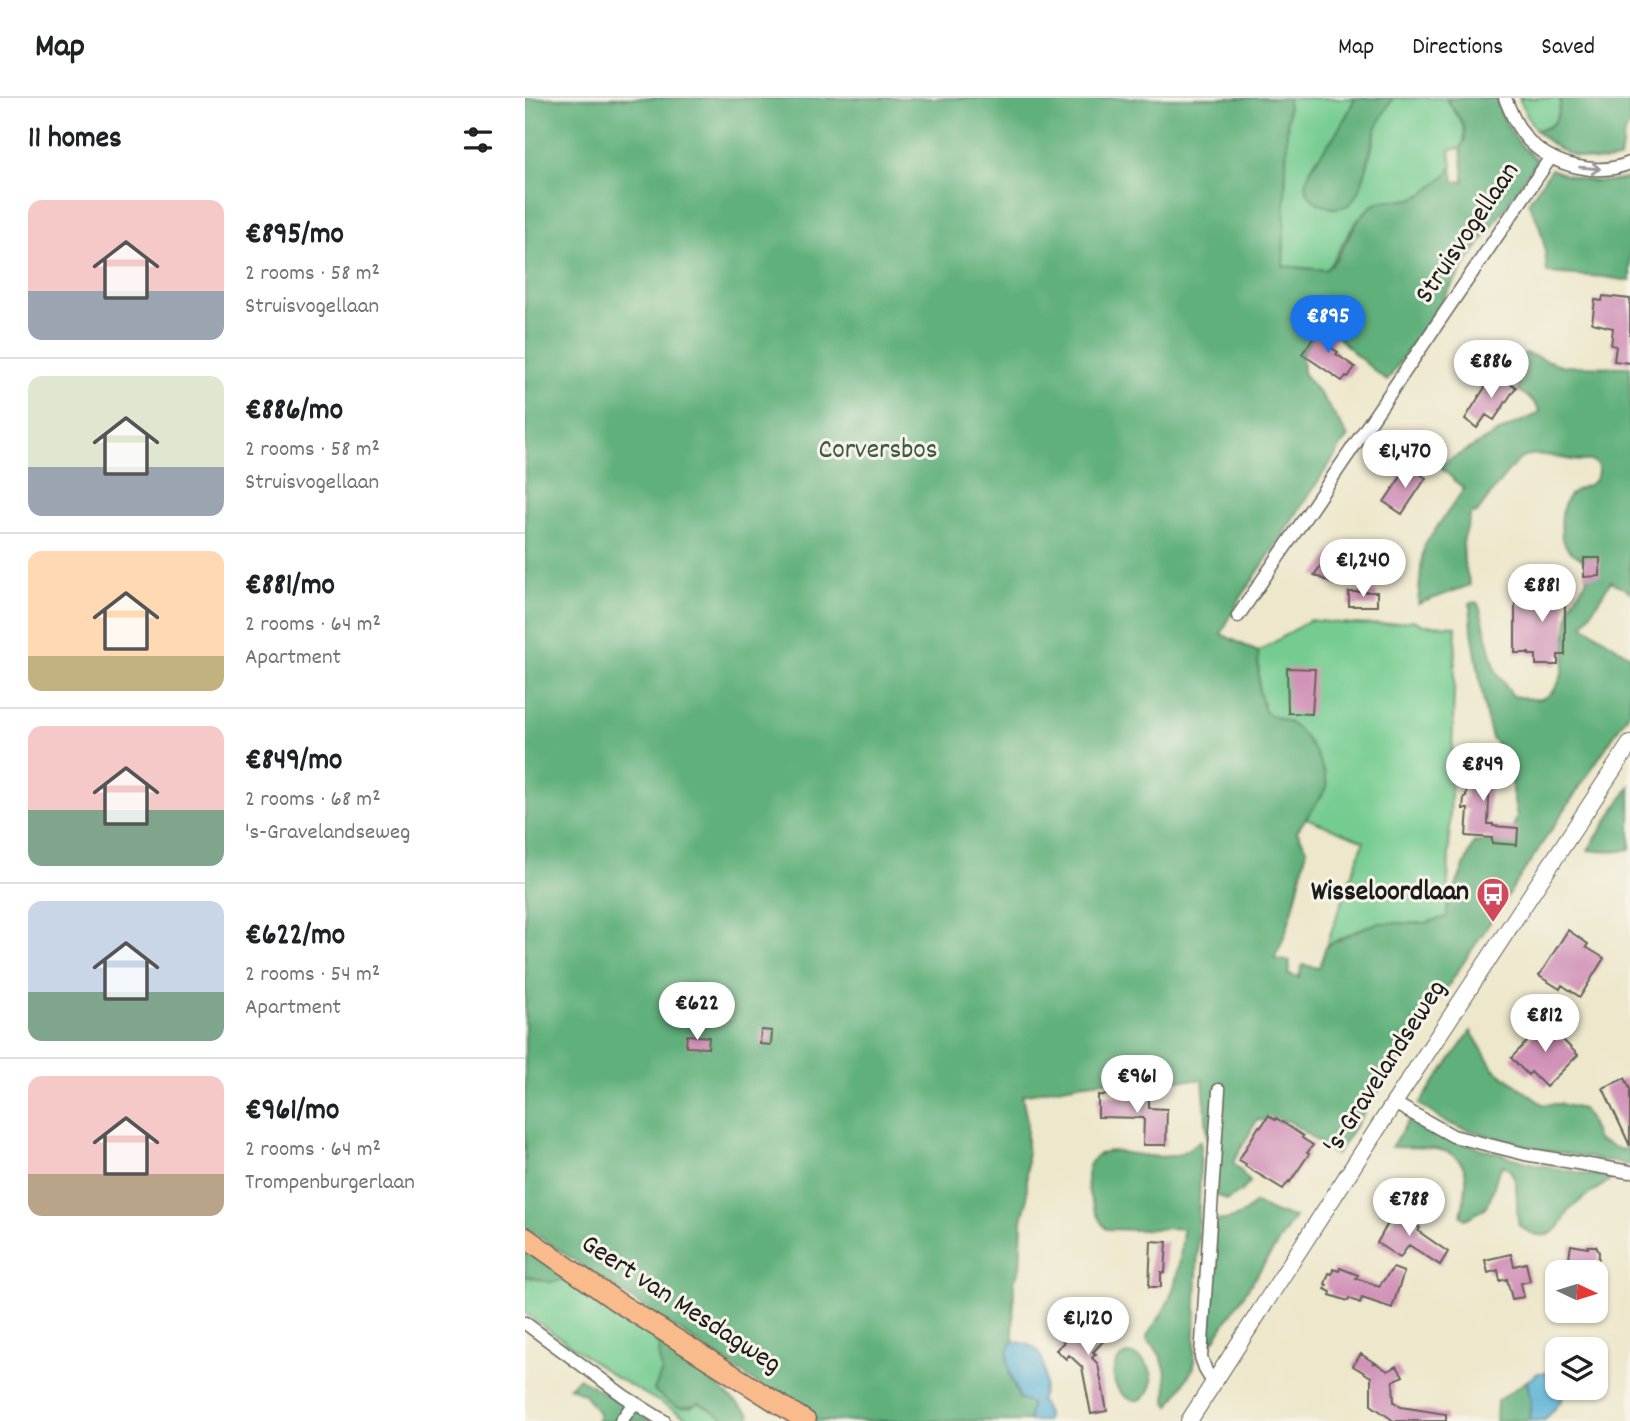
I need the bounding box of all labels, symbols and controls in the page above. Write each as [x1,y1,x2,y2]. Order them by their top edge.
text: Map [35,25,85,72]
text: Map [1338,31,1374,65]
text: Directions [1412,31,1503,65]
text: Saved [1541,31,1595,65]
text: 11 homes [28,119,122,162]
icon: filters [459,121,497,159]
street label: Struisvogellaan [1407,155,1531,313]
one-way arrow [1578,162,1600,175]
text: €895/mo [245,215,344,258]
icon: home [84,228,168,312]
text: 2 rooms · 58 m² [245,258,380,291]
text: Struisvogellaan [245,291,379,324]
pin: €895 [1287,296,1369,355]
text: €895 [1306,301,1350,334]
pin: €886 [1450,341,1532,400]
text: €886 [1470,346,1512,379]
text: €886/mo [245,391,343,434]
icon: home [84,404,168,488]
pin: €1,470 [1348,430,1462,490]
park label: Corversbos [818,432,938,472]
text: 2 rooms · 58 m² [245,434,380,467]
text: €1,470 [1378,436,1432,469]
text: Struisvogellaan [245,467,379,500]
pin: €1,240 [1306,540,1420,599]
text: €1,240 [1336,545,1390,578]
pin: €881 [1501,564,1583,624]
text: €881/mo [245,566,335,609]
text: €881 [1524,570,1560,603]
icon: home [84,579,168,663]
text: 2 rooms · 64 m² [245,609,381,642]
text: Apartment [245,642,341,675]
text: €849/mo [245,741,342,784]
pin: €849 [1442,744,1524,803]
text: €849 [1462,749,1504,782]
icon: home [84,754,168,838]
text: 2 rooms · 68 m² [245,784,381,817]
text: 's-Gravelandseweg [245,817,410,850]
place label: Wisseloordlaan [1311,874,1469,914]
bus stop icon: Wisseloordlaan [1474,875,1512,924]
text: €622/mo [245,916,345,959]
icon: home [84,929,168,1013]
text: 2 rooms · 54 m² [245,959,380,992]
street label: 's-Gravelandseweg [1315,973,1459,1163]
pin: €622 [656,982,738,1042]
text: €622 [675,988,719,1021]
text: Apartment [245,992,341,1025]
pin: €812 [1504,995,1586,1054]
text: €812 [1526,1000,1564,1033]
pin: €961 [1096,1056,1178,1115]
text: €961 [1117,1061,1157,1094]
text: €961/mo [245,1091,339,1134]
icon: home [84,1104,168,1188]
text: 2 rooms · 64 m² [245,1134,381,1167]
text: Trompenburgerlaan [245,1167,415,1200]
pin: €788 [1368,1178,1450,1238]
text: €788 [1389,1184,1429,1217]
street label: Geert van Mesdagweg [572,1226,788,1386]
north arrow [1545,1260,1608,1323]
map controls [1545,1260,1608,1400]
pin: €1,120 [1031,1298,1145,1357]
text: €1,120 [1063,1303,1113,1336]
button: layers [1545,1337,1608,1400]

